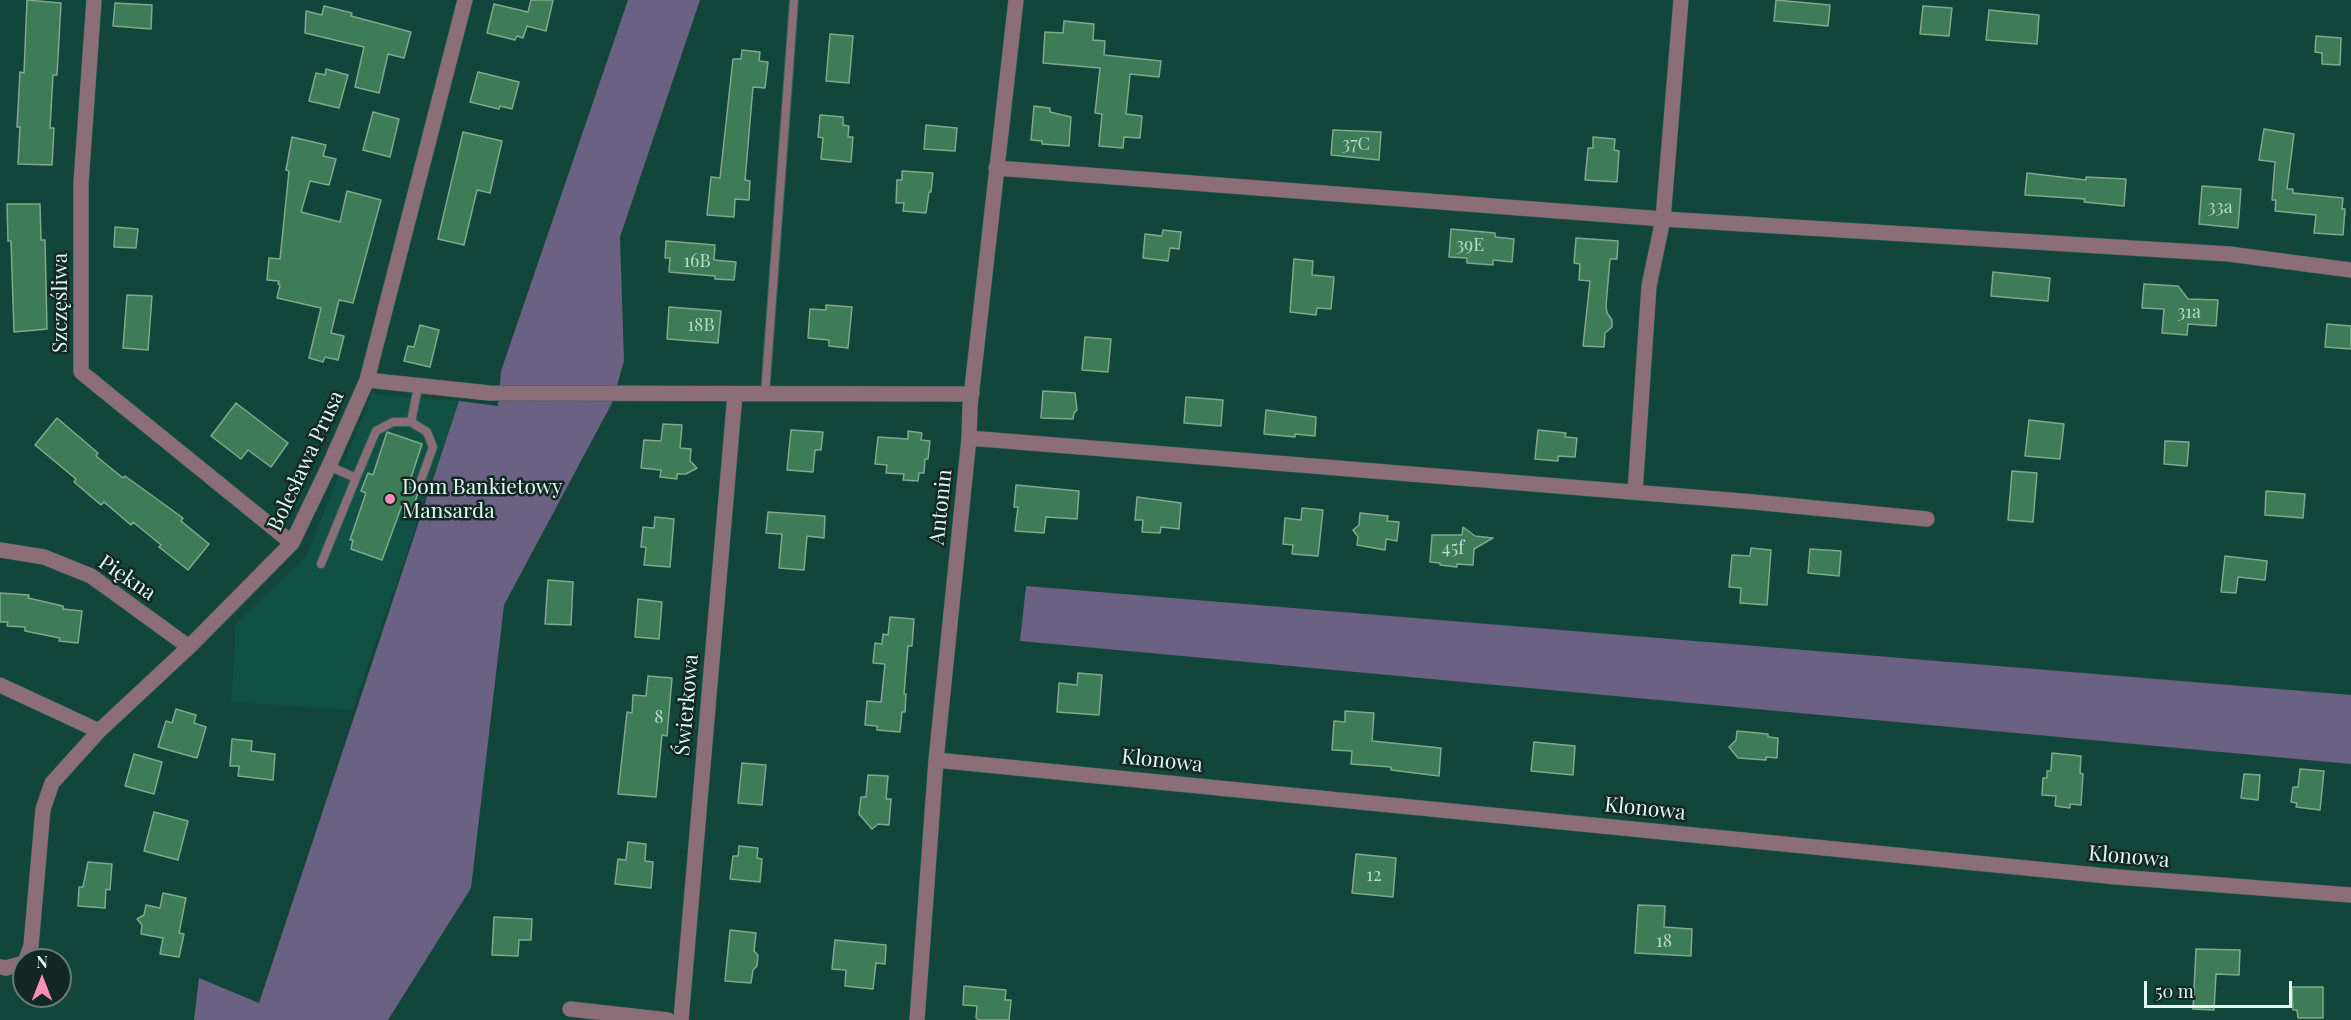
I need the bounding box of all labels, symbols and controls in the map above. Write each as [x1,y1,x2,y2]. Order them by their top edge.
house number: 37C [1342,133,1370,155]
house number: 33a [2207,196,2233,218]
house number: 39E [1456,234,1484,256]
house number: 16B [683,250,711,272]
street label: Szczęśliwa [47,253,73,353]
house number: 31a [2177,301,2201,323]
house number: 18B [687,314,715,336]
street label: Bolesława Prusa [262,387,350,535]
street label: Antonin [925,468,957,546]
place label: Dom Bankietowy Mansarda [402,474,563,524]
marker: Dom Bankietowy Mansarda [383,492,397,506]
house number: 45f [1442,537,1464,559]
street label: Piękna [94,550,160,606]
street label: Świerkowa [670,653,704,757]
house number: 8 [654,706,664,728]
street label: Klonowa [1120,744,1204,778]
street label: Klonowa [1603,792,1687,826]
street label: Klonowa [2087,841,2171,873]
house number: 12 [1366,864,1382,886]
house number: 18 [1656,930,1672,952]
north arrow [12,948,72,1008]
text: N [36,951,48,972]
scale bar [2147,969,2296,1007]
text: 50 m [2155,979,2194,1003]

